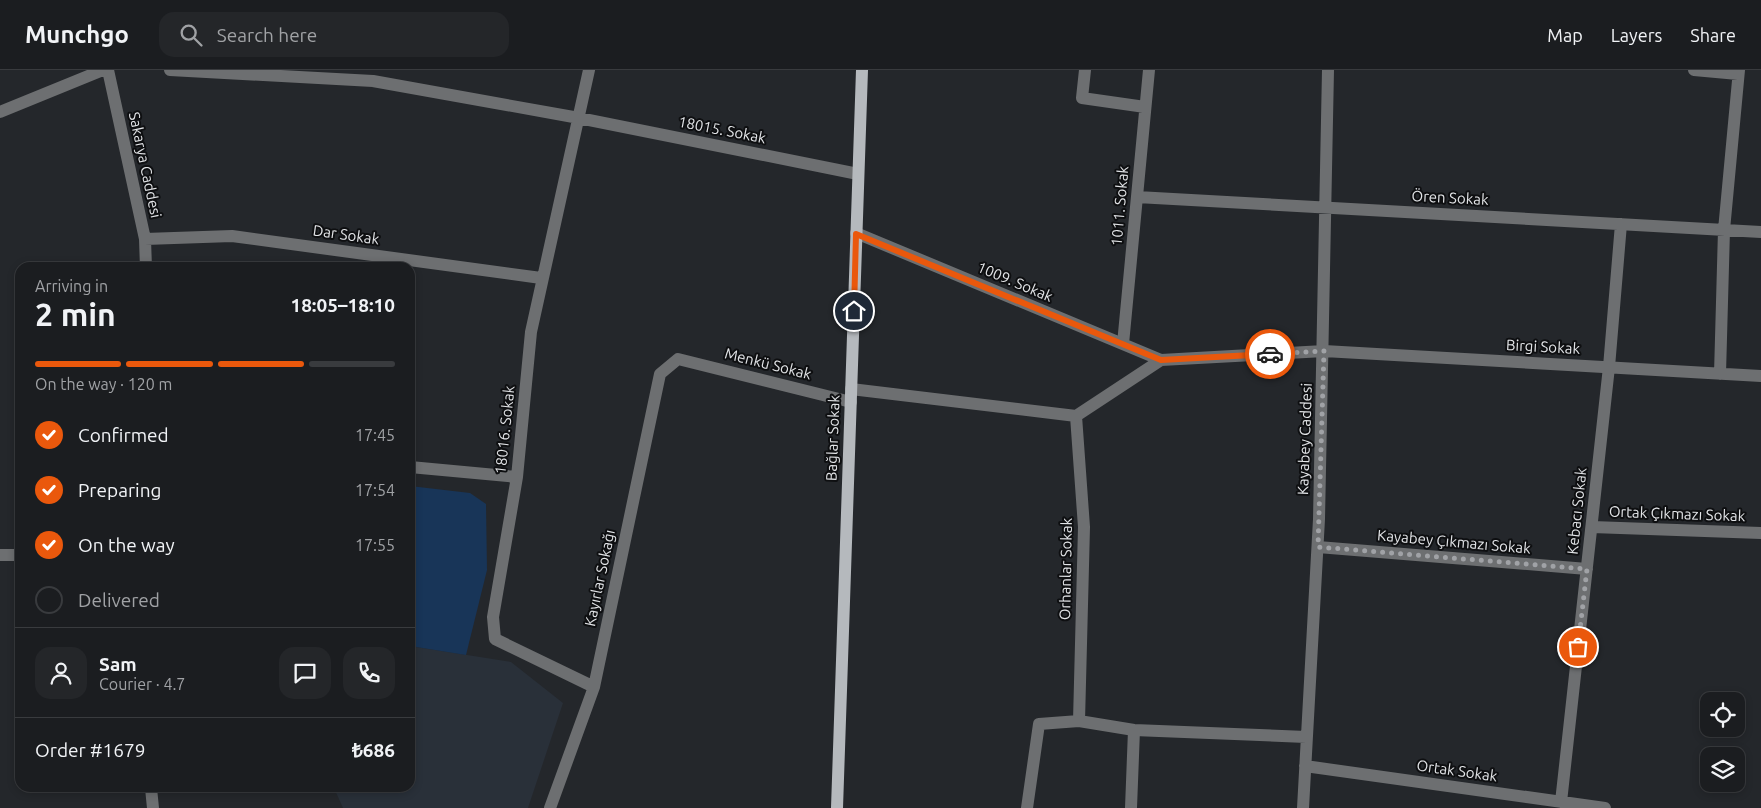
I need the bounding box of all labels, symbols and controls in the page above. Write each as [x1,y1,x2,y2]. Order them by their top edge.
search box [159,12,509,57]
text: Munchgo [25,21,129,48]
icon: search [177,21,205,49]
text: Search here [217,24,317,46]
text: Map [1547,25,1583,45]
text: Layers [1611,25,1662,45]
text: Share [1690,25,1736,45]
street label: Sakarya Caddesi [126,110,165,220]
street label: 18015. Sokak [677,113,768,146]
street label: 1011. Sokak [1108,165,1132,247]
street label: Ören Sokak [1411,187,1489,208]
street label: Dar Sokak [312,221,381,248]
street label: 1009. Sokak [975,258,1056,305]
text: Arriving in [35,277,108,295]
pin [833,290,875,332]
text: 18:05–18:10 [290,294,395,316]
text: 2 min [35,296,116,332]
icon: home [840,297,868,325]
courier [1245,329,1295,379]
street label: Birgi Sokak [1506,336,1581,357]
icon: car [1256,340,1284,368]
street label: Menkü Sokak [723,345,814,383]
text: On the way · 120 m [35,375,172,393]
street label: Kayabey Caddesi [1294,383,1315,495]
street label: 18016. Sokak [491,384,518,475]
street label: Bağlar Sokak [823,394,843,481]
icon: check [35,421,63,449]
text: Confirmed [78,424,169,446]
text: 17:45 [355,426,395,444]
street label: Kebacı Sokak [1563,466,1590,555]
icon: check [35,476,63,504]
text: Preparing [78,479,162,501]
text: 17:54 [355,481,395,499]
street label: Ortak Çıkmazı Sokak [1609,503,1746,524]
street label: Orhanlar Sokak [1056,517,1075,620]
street label: Kayabey Çıkmazı Sokak [1377,526,1532,557]
street label: Kayırlar Sokağı [581,528,618,628]
icon: check [35,531,63,559]
text: On the way [78,534,175,556]
text: 17:55 [355,536,395,554]
text: Delivered [78,589,160,611]
pin [1557,626,1599,668]
icon: bag [1564,633,1592,661]
button: person [35,647,87,699]
button: chat [279,647,331,699]
button: phone [343,647,395,699]
text: Sam [99,653,137,675]
text: Courier · 4.7 [99,675,185,693]
map controls [1700,692,1745,792]
button: locate [1700,692,1745,737]
text: Order #1679 [35,739,145,761]
text: ₺686 [352,739,395,761]
button: layers [1700,747,1745,792]
street label: Ortak Sokak [1416,756,1499,785]

